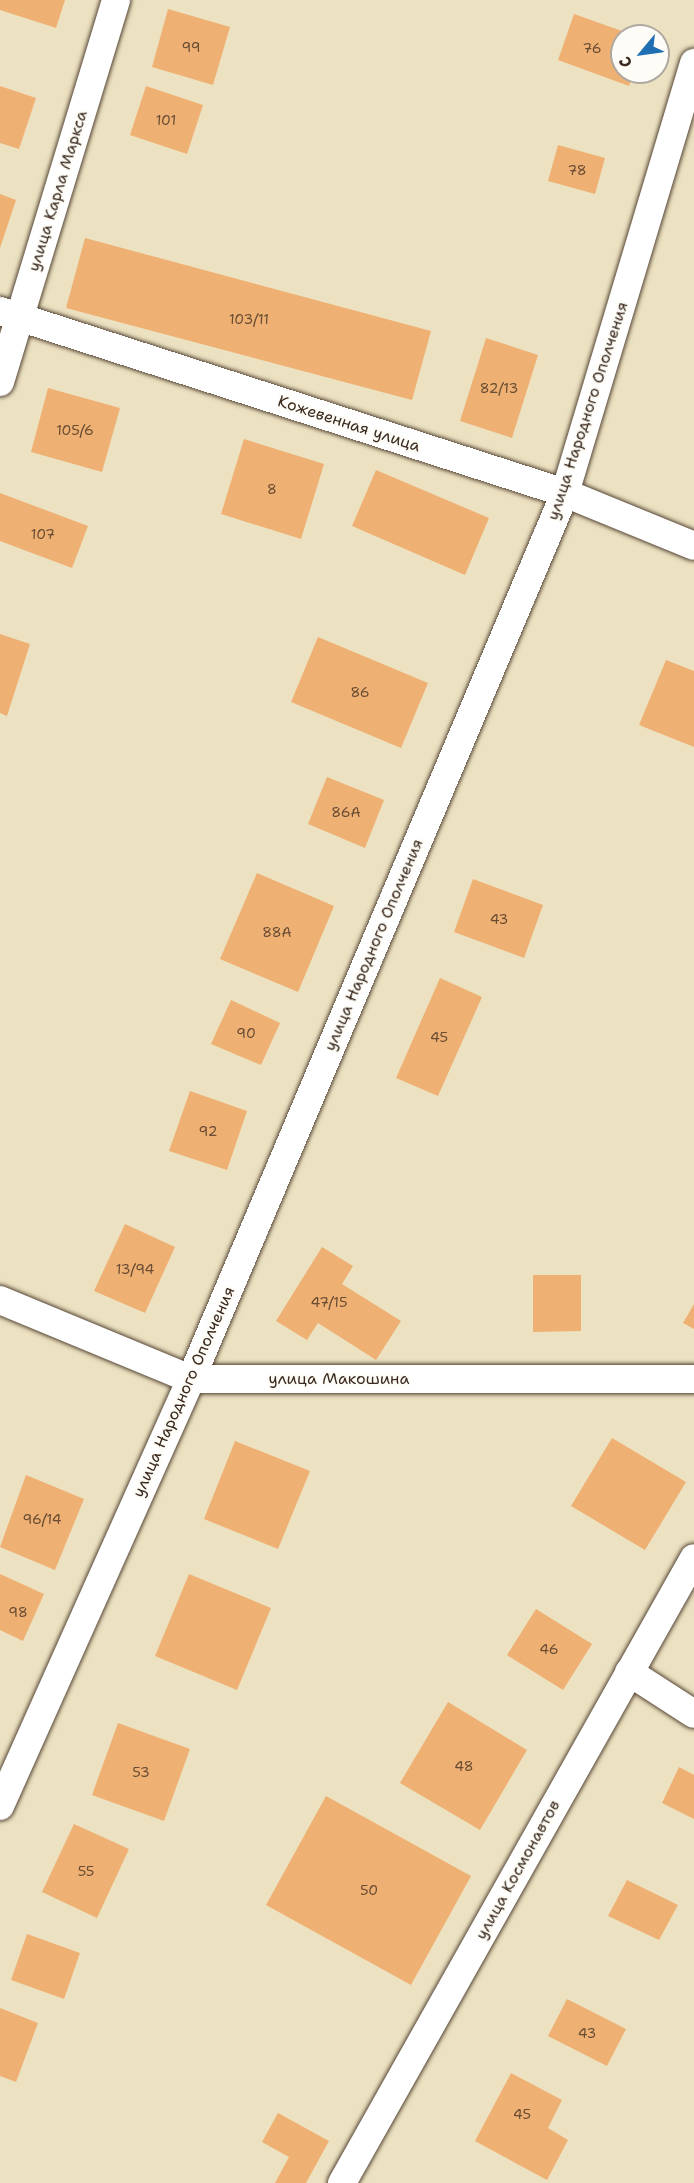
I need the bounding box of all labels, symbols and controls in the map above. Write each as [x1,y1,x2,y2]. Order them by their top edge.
north arrow [610,24,670,84]
house number: 99 [181,39,201,55]
house number: 76 [582,40,602,56]
text: С [614,53,637,71]
street label: улица Карла Маркса [24,108,92,274]
house number: 101 [156,112,176,128]
house number: 78 [567,162,587,178]
street label: улица Народного Ополчения [544,299,632,523]
house number: 103/11 [229,311,269,327]
house number: 82/13 [480,380,518,396]
street label: Кожевенная улица [275,392,423,456]
house number: 105/6 [56,422,94,438]
house number: 8 [267,481,277,497]
house number: 107 [31,526,55,542]
house number: 86 [350,684,370,700]
house number: 86А [331,804,361,820]
street label: улица Народного Ополчения [321,836,427,1054]
house number: 43 [490,911,508,927]
house number: 88А [262,924,292,940]
house number: 90 [236,1025,256,1041]
house number: 45 [430,1029,448,1045]
house number: 92 [199,1123,217,1139]
house number: 13/94 [116,1261,154,1277]
street label: улица Народного Ополчения [129,1284,239,1500]
house number: 47/15 [310,1294,348,1310]
street label: улица Макошина [269,1369,409,1389]
house number: 96/14 [23,1511,61,1527]
house number: 98 [8,1604,28,1620]
house number: 46 [539,1641,559,1657]
house number: 48 [454,1758,474,1774]
house number: 53 [132,1764,150,1780]
street label: улица Космонавтов [472,1797,564,1943]
house number: 55 [78,1863,94,1879]
house number: 50 [360,1882,378,1898]
house number: 43 [578,2025,596,2041]
house number: 45 [513,2106,531,2122]

